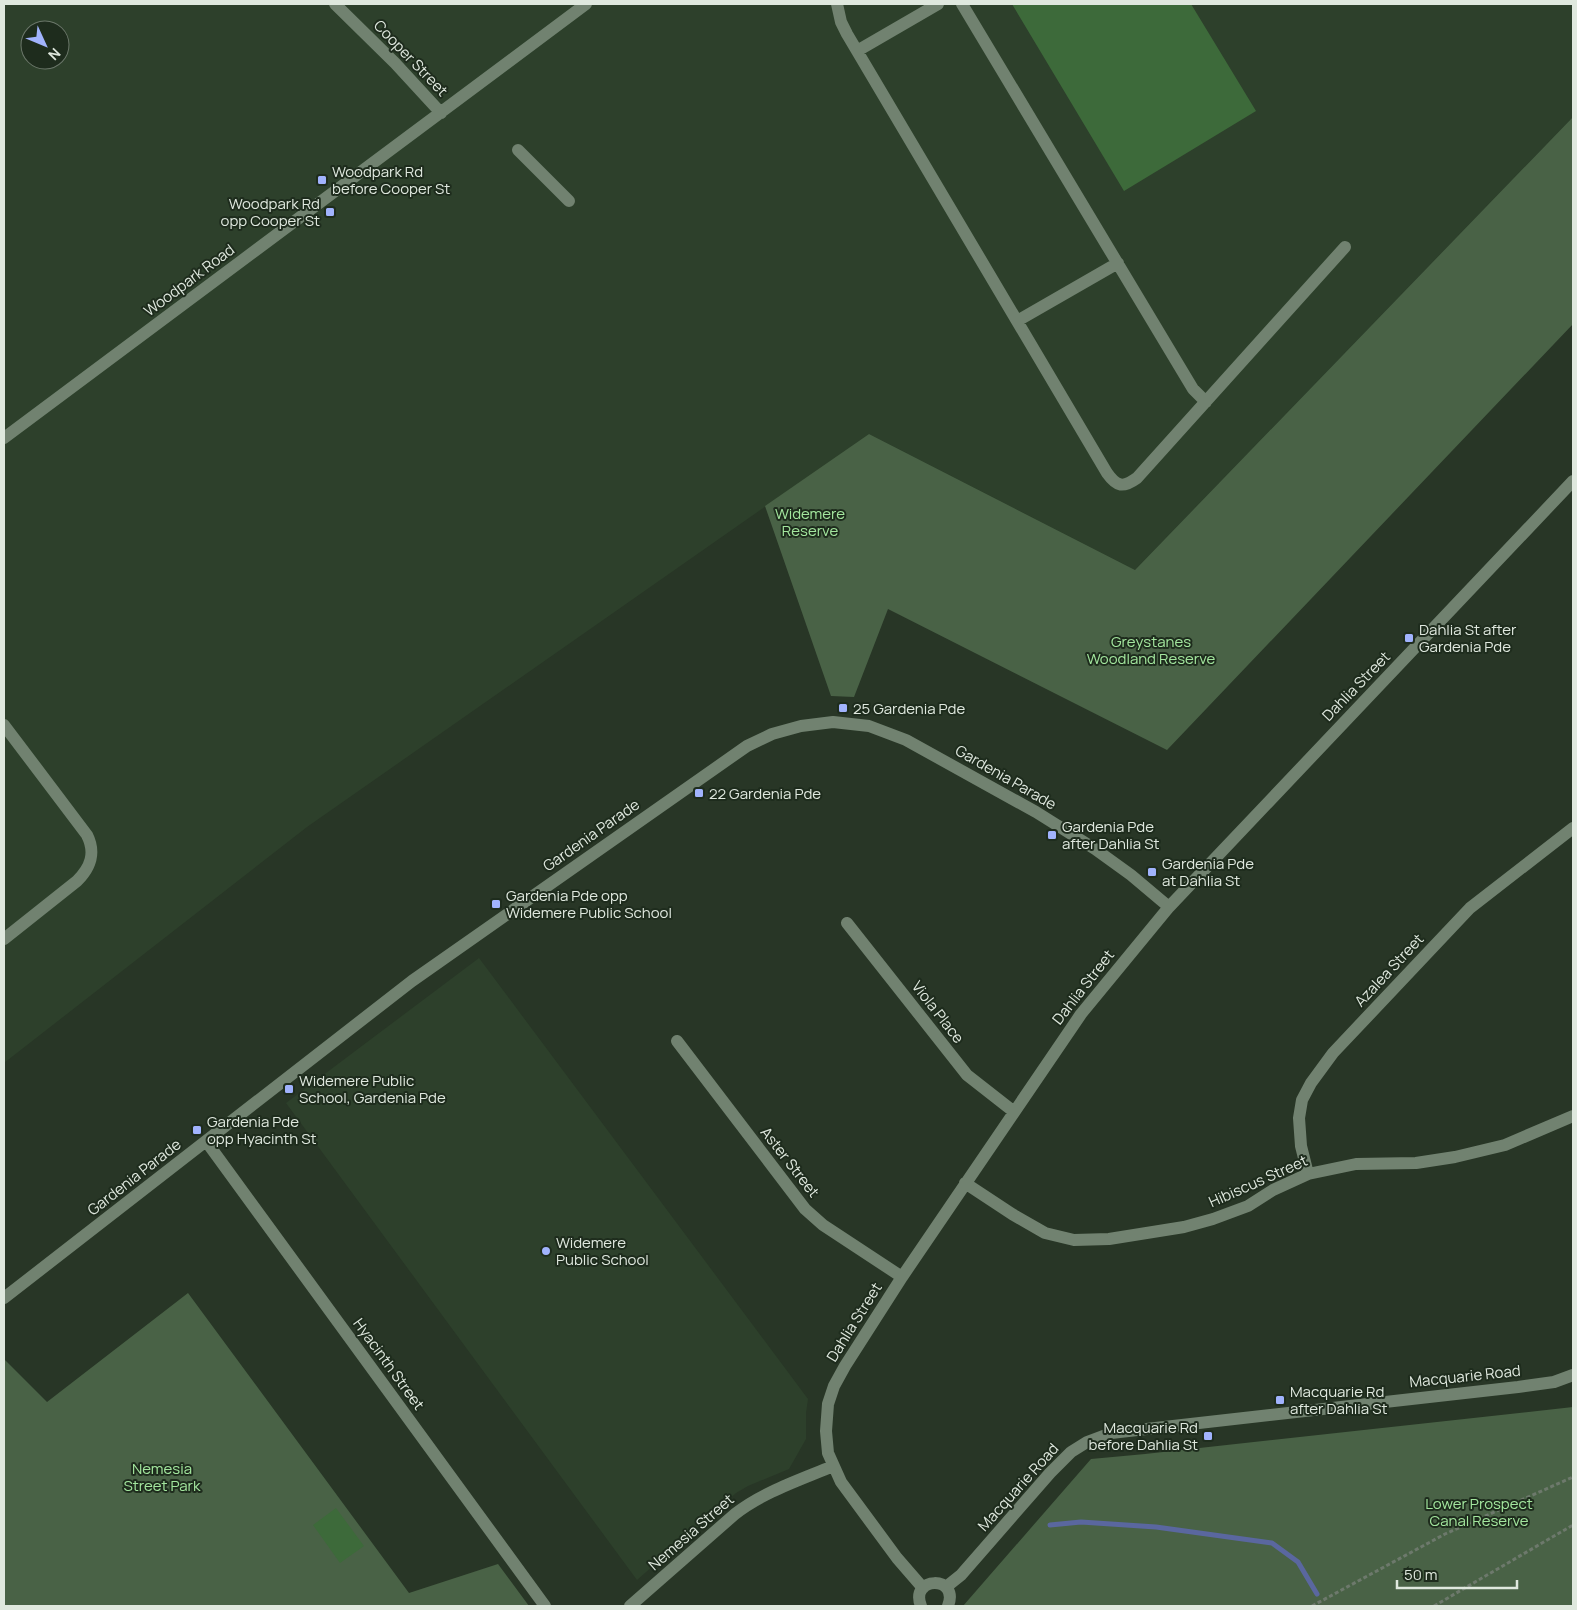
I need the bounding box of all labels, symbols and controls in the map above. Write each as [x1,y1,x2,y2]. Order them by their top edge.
street label: Cooper Street [369,15,453,101]
north arrow [20,20,70,70]
text: N [44,44,65,65]
place label: Woodpark Rd before Cooper St [332,161,450,199]
marker: Woodpark Rd before Cooper St [316,174,328,186]
place label: Woodpark Rd opp Cooper St [221,193,320,231]
marker: Woodpark Rd opp Cooper St [324,206,336,218]
street label: Woodpark Road [139,239,239,321]
park label: Widemere Reserve [775,503,845,541]
place label: Dahlia St after Gardenia Pde [1419,619,1517,657]
park label: Greystanes Woodland Reserve [1087,631,1216,669]
marker: Dahlia St after Gardenia Pde [1403,632,1415,644]
street label: Dahlia Street [1317,646,1395,726]
place label: 25 Gardenia Pde [853,698,965,719]
marker: 25 Gardenia Pde [837,702,849,714]
street label: Gardenia Parade [952,740,1061,815]
place label: 22 Gardenia Pde [709,783,821,804]
marker: 22 Gardenia Pde [693,787,705,799]
street label: Gardenia Parade [538,794,644,876]
place label: Gardenia Pde after Dahlia St [1062,816,1159,854]
marker: Gardenia Pde after Dahlia St [1046,829,1058,841]
place label: Gardenia Pde at Dahlia St [1162,853,1254,891]
marker: Gardenia Pde at Dahlia St [1146,866,1158,878]
place label: Gardenia Pde opp Widemere Public School [506,885,672,923]
marker: Gardenia Pde opp Widemere Public School [490,898,502,910]
street label: Azalea Street [1350,929,1428,1011]
street label: Dahlia Street [1047,945,1119,1029]
street label: Viola Place [907,976,969,1048]
place label: Widemere Public School, Gardenia Pde [299,1070,446,1108]
marker: Widemere Public School, Gardenia Pde [283,1083,295,1095]
place label: Gardenia Pde opp Hyacinth St [207,1111,317,1149]
street label: Aster Street [756,1122,824,1202]
marker: Gardenia Pde opp Hyacinth St [191,1124,203,1136]
street label: Gardenia Parade [83,1134,185,1220]
street label: Hibiscus Street [1205,1150,1311,1212]
place label: Widemere Public School [556,1232,649,1270]
marker: Widemere Public School [540,1245,552,1257]
street label: Dahlia Street [821,1278,887,1366]
street label: Hyacinth Street [349,1314,429,1414]
street label: Macquarie Road [1408,1360,1522,1392]
place label: Macquarie Rd after Dahlia St [1290,1381,1387,1419]
marker: Macquarie Rd after Dahlia St [1274,1394,1286,1406]
place label: Macquarie Rd before Dahlia St [1089,1417,1198,1455]
marker: Macquarie Rd before Dahlia St [1202,1430,1214,1442]
street label: Macquarie Road [973,1439,1063,1535]
park label: Nemesia Street Park [124,1458,201,1496]
street label: Nemesia Street [644,1489,738,1575]
park label: Lower Prospect Canal Reserve [1425,1493,1533,1531]
scale bar [1397,1558,1517,1590]
text: 50 m [1404,1564,1438,1585]

